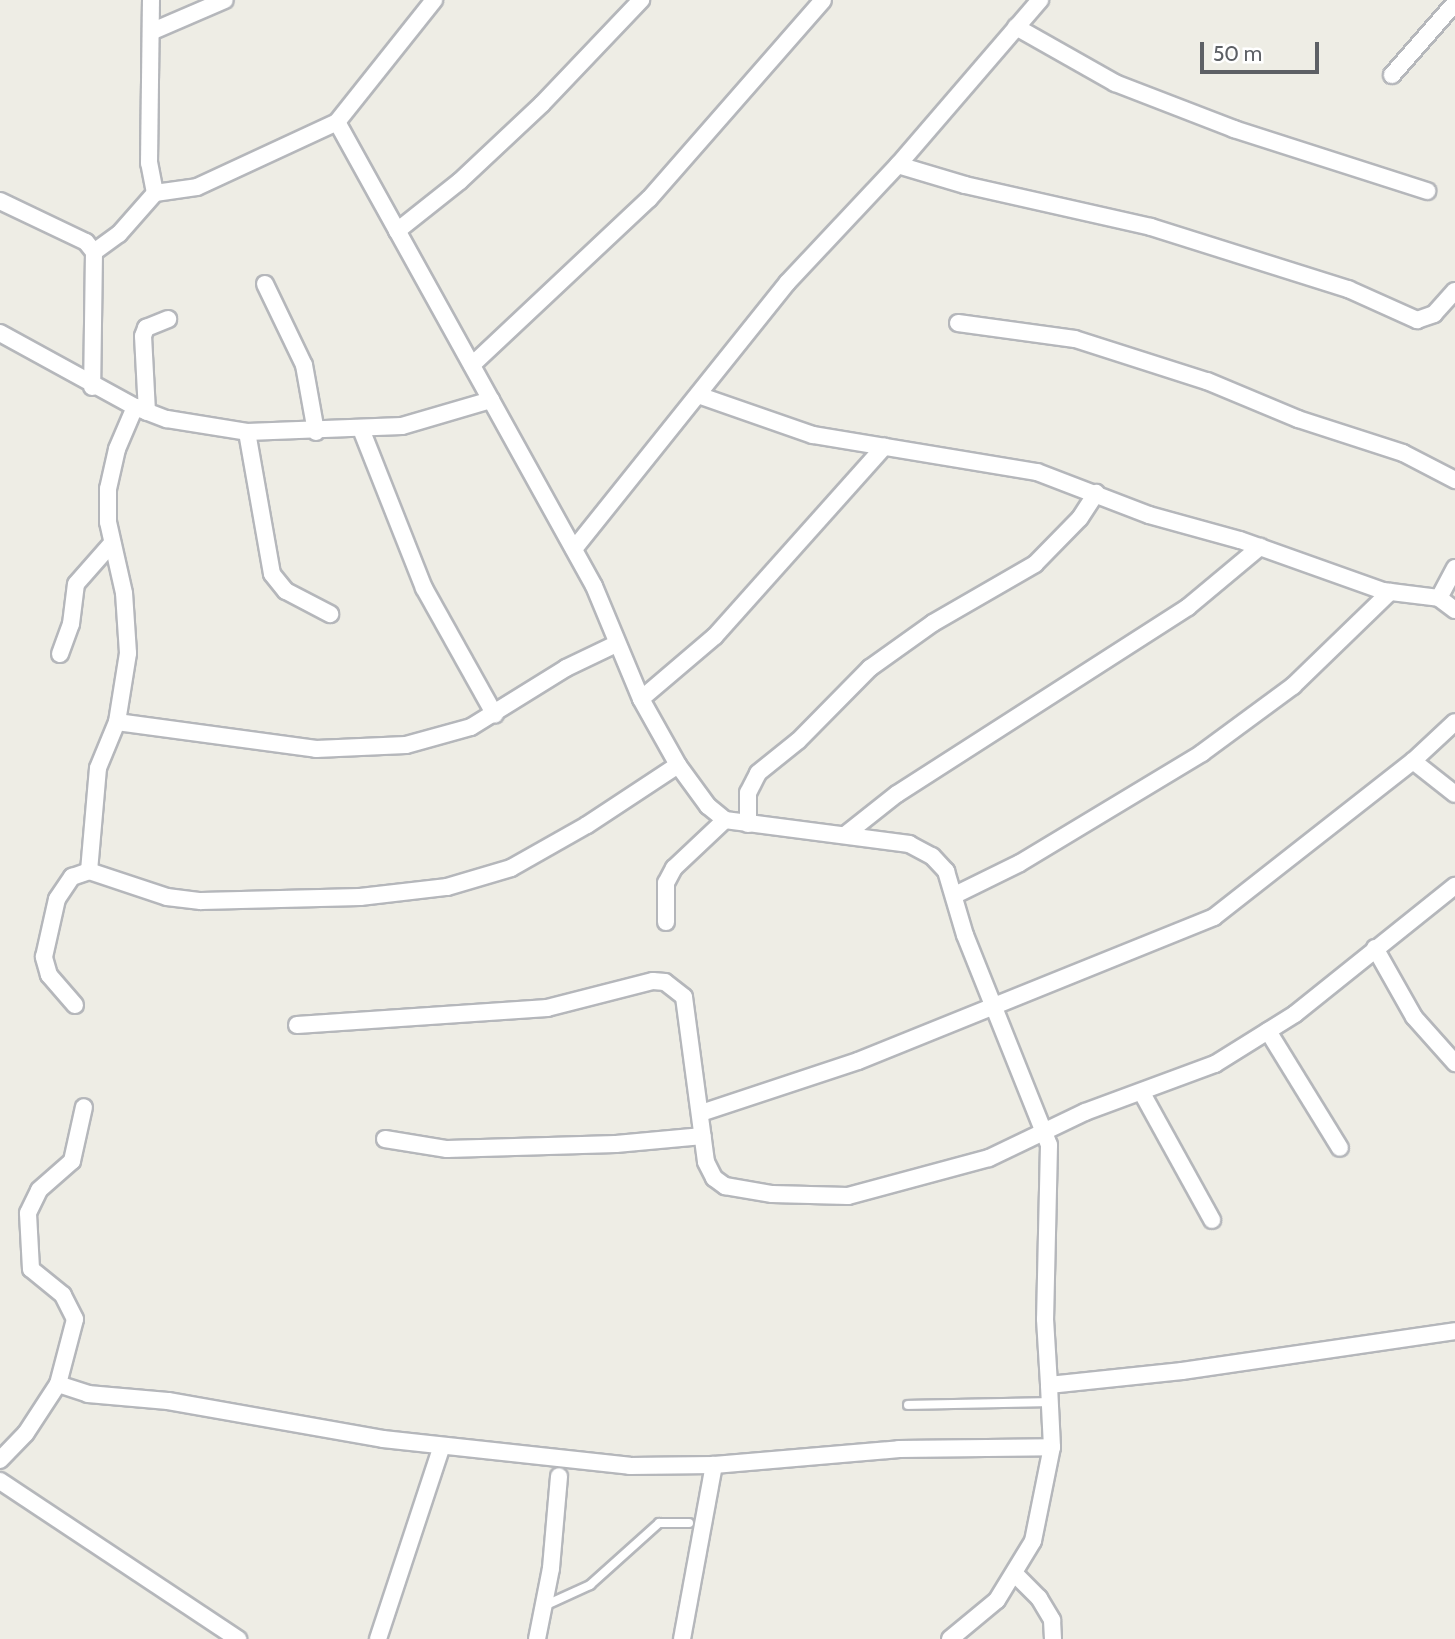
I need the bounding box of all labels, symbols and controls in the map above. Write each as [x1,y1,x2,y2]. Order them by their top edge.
scale bar [1203,28,1322,72]
text: 50 m [1213,41,1262,66]

